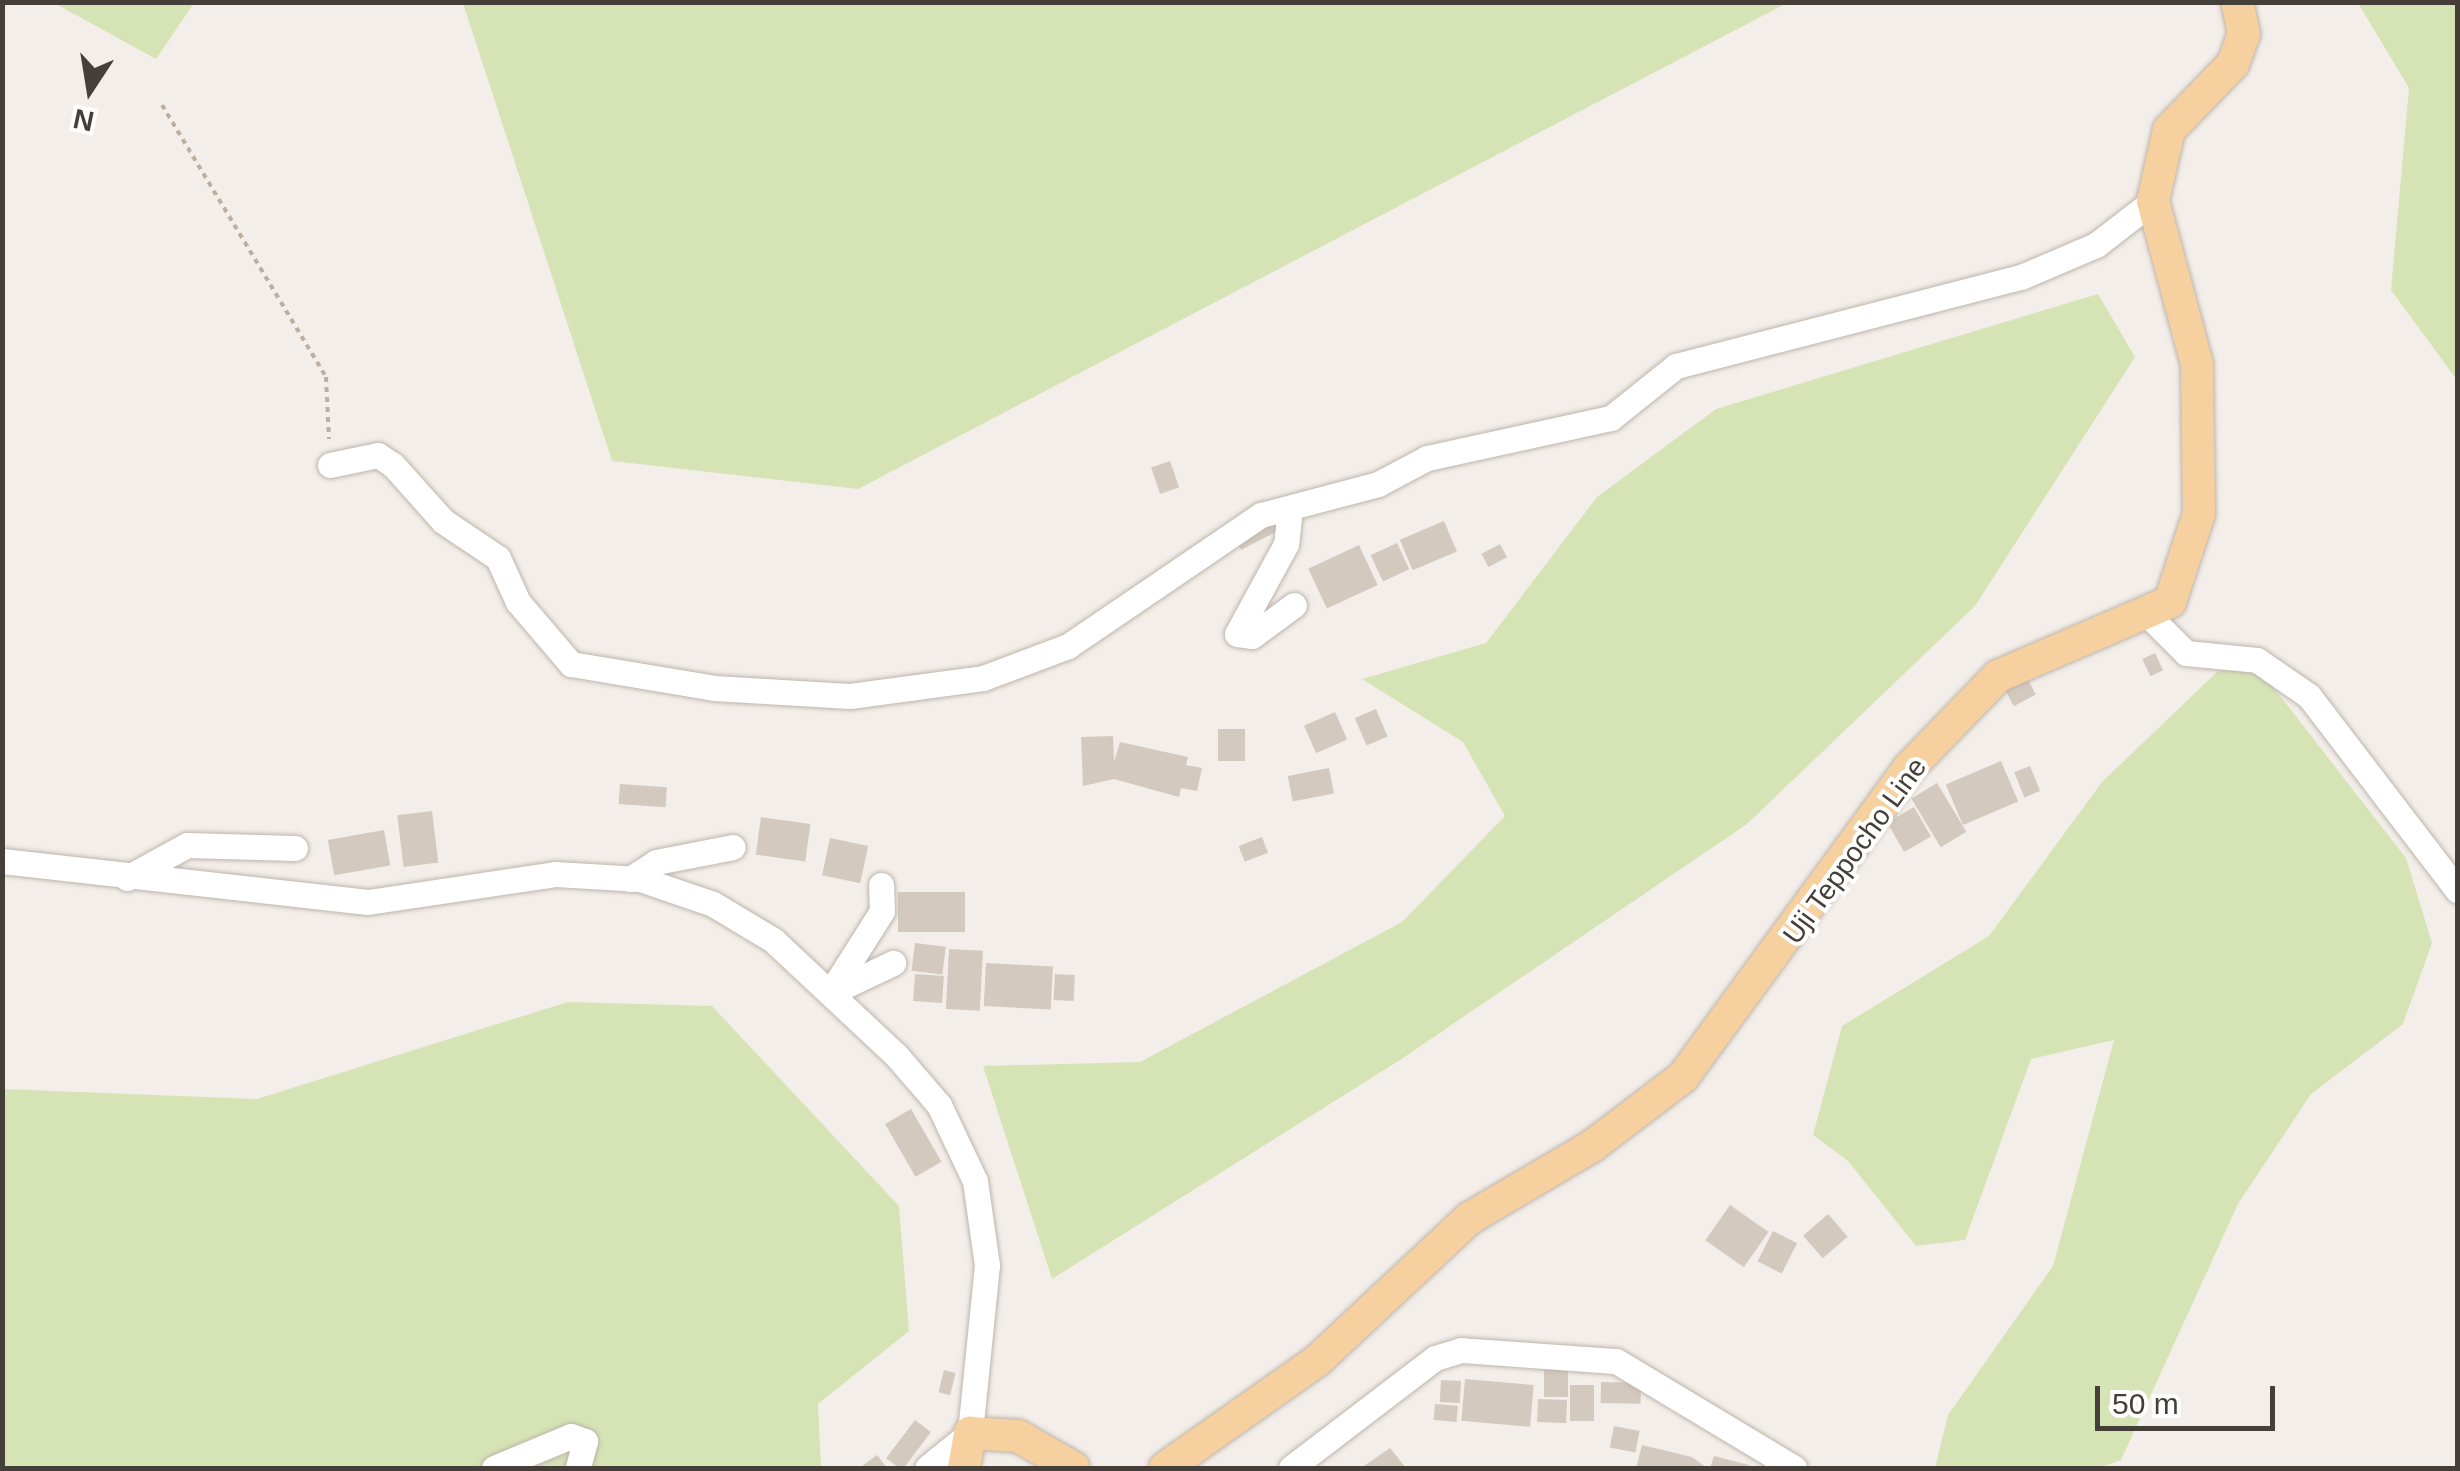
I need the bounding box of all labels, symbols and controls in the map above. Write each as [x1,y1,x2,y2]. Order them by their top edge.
north arrow [40,40,140,140]
text: N [71,103,97,137]
street label: Uji Teppocho Line [1776,751,1934,951]
scale bar [2100,1366,2280,1428]
text: 50 m [2112,1387,2179,1420]

